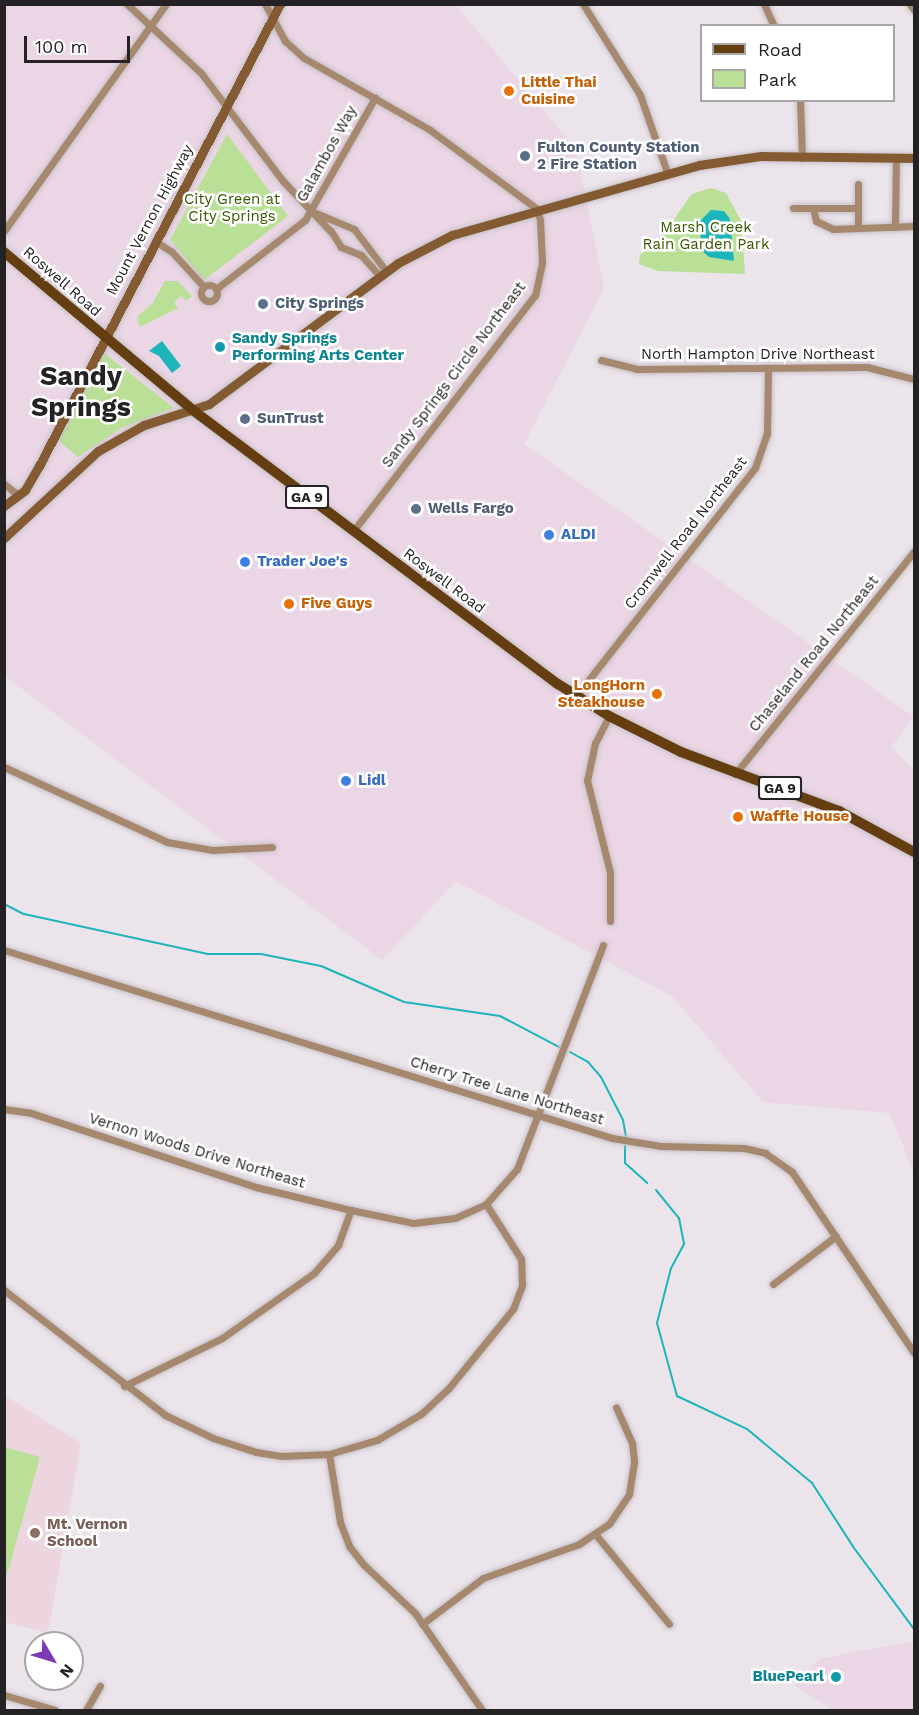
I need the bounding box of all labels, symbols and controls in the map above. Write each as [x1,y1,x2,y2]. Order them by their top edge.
scale bar [27,24,134,62]
legend [700,24,895,102]
text: 100 m [35,36,88,57]
text: Road [758,39,802,60]
text: Park [758,69,797,90]
place label: Little Thai Cuisine [521,73,597,108]
marker: Little Thai Cuisine [502,84,516,98]
street label: Galambos Way [293,103,361,205]
place label: Fulton County Station 2 Fire Station [537,138,700,173]
street label: Mount Vernon Highway [103,141,197,299]
marker: Fulton County Station 2 Fire Station [518,149,532,163]
park label: City Green at City Springs [184,190,280,225]
park label: Marsh Creek Rain Garden Park [643,218,769,253]
street label: Roswell Road [19,243,105,321]
street label: Sandy Springs Circle Northeast [378,278,530,472]
place label: City Springs [275,295,364,313]
marker: City Springs [256,297,270,311]
place label: Sandy Springs Performing Arts Center [232,329,404,364]
marker: Sandy Springs Performing Arts Center [213,340,227,354]
street label: North Hampton Drive Northeast [641,346,875,364]
district label: Sandy Springs [31,360,131,423]
place label: SunTrust [257,410,324,428]
marker: SunTrust [238,412,252,426]
street label: Cromwell Road Northeast [621,453,751,613]
road number: GA 9 [284,486,330,508]
place label: Wells Fargo [428,500,514,518]
marker: Wells Fargo [409,502,423,516]
place label: ALDI [561,526,596,544]
marker: ALDI [542,528,556,542]
street label: Roswell Road [399,544,489,618]
place label: Trader Joe's [257,553,348,571]
marker: Trader Joe's [238,555,252,569]
street label: Chaseland Road Northeast [745,572,883,736]
place label: Five Guys [301,595,372,613]
marker: Five Guys [282,597,296,611]
place label: LongHorn Steakhouse [558,676,645,711]
marker: LongHorn Steakhouse [650,687,664,701]
place label: Lidl [358,772,386,790]
marker: Lidl [339,774,353,788]
road number: GA 9 [758,777,802,799]
place label: Waffle House [750,808,849,826]
marker: Waffle House [731,810,745,824]
street label: Cherry Tree Lane Northeast [407,1053,607,1129]
street label: Vernon Woods Drive Northeast [86,1109,308,1193]
place label: Mt. Vernon School [47,1515,128,1550]
marker: Mt. Vernon School [28,1526,42,1540]
north arrow [24,1631,84,1691]
text: N [56,1661,78,1682]
place label: BluePearl [752,1668,824,1686]
marker: BluePearl [829,1670,843,1684]

